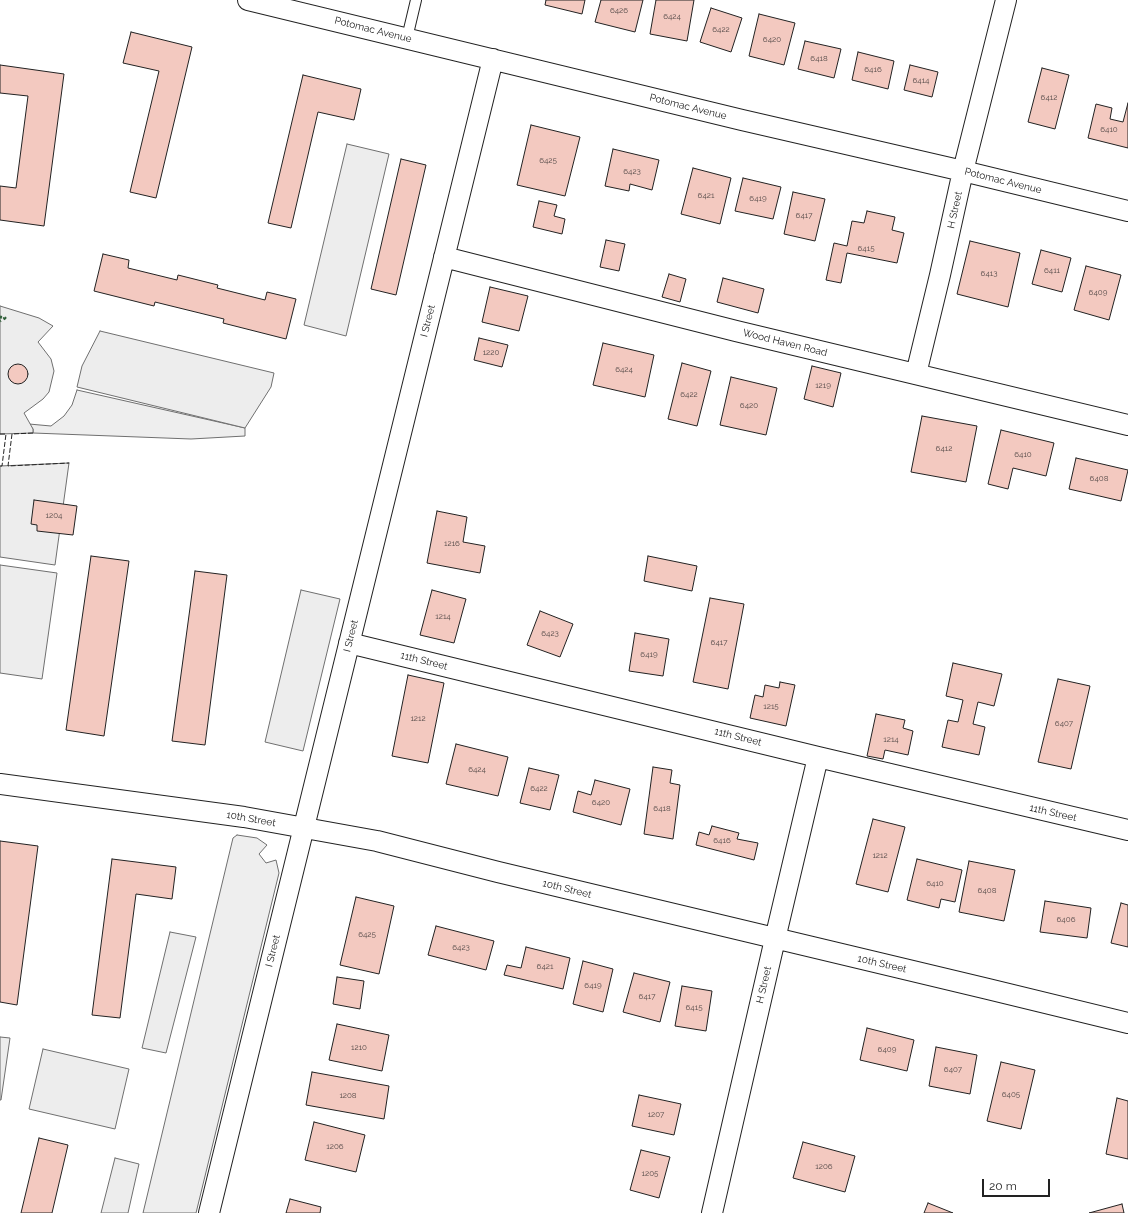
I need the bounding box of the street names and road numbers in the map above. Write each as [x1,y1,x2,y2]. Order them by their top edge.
street label: Potomac Avenue [333,15,413,45]
street label: Potomac Avenue [648,92,728,122]
street label: Potomac Avenue [963,166,1043,196]
street label: H Street [945,190,965,230]
street label: I Street [418,304,438,338]
street label: Wood Haven Road [742,327,828,359]
street label: I Street [341,619,361,653]
street label: 11th Street [399,649,449,673]
street label: 11th Street [713,725,763,749]
street label: 11th Street [1028,802,1078,824]
street label: 10th Street [225,809,277,829]
street label: 10th Street [541,877,593,901]
street label: I Street [263,934,283,968]
street label: 10th Street [856,953,908,975]
street label: H Street [754,965,774,1005]

